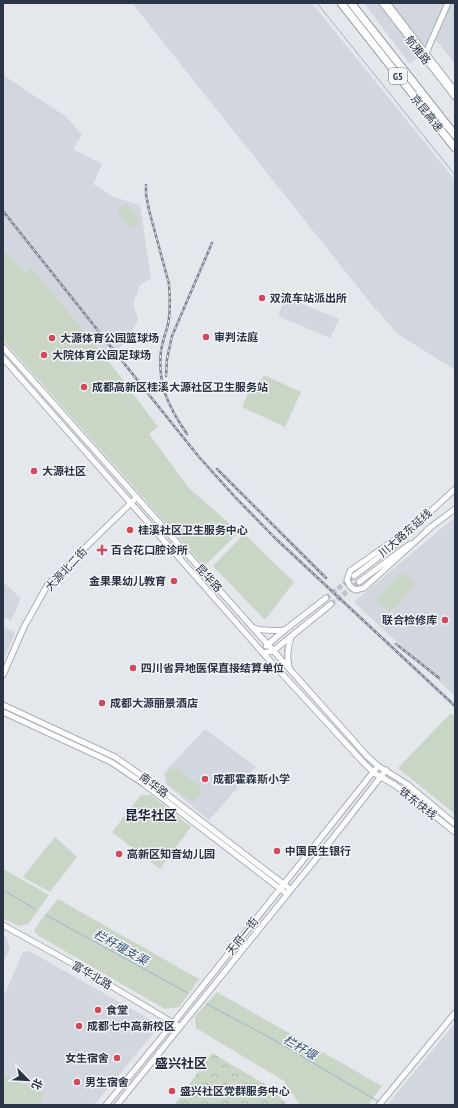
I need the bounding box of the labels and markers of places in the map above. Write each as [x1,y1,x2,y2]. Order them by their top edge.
place label: 双流车站派出所 [270,291,347,305]
marker: 双流车站派出所 [257,293,267,303]
place label: 审判法庭 [214,330,258,344]
place label: 大源体育公园篮球场 [60,331,159,345]
marker: 审判法庭 [201,332,211,342]
marker: 大源体育公园篮球场 [47,333,57,343]
place label: 大院体育公园足球场 [52,348,151,362]
marker: 大院体育公园足球场 [39,350,49,360]
place label: 成都高新区桂溪大源社区卫生服务站 [92,380,268,394]
marker: 成都高新区桂溪大源社区卫生服务站 [79,382,89,392]
place label: 大源社区 [42,464,86,478]
marker: 大源社区 [29,466,39,476]
place label: 桂溪社区卫生服务中心 [138,523,248,537]
marker: 桂溪社区卫生服务中心 [125,525,135,535]
place label: 百合花口腔诊所 [111,543,188,557]
marker: 百合花口腔诊所 [96,544,108,556]
place label: 金果果幼儿教育 [89,574,166,588]
marker: 金果果幼儿教育 [169,576,179,586]
place label: 联合检修库 [382,613,437,627]
marker: 联合检修库 [440,615,450,625]
place label: 四川省异地医保直接结算单位 [141,661,284,675]
marker: 四川省异地医保直接结算单位 [128,663,138,673]
place label: 成都大源丽景酒店 [110,696,198,710]
marker: 成都大源丽景酒店 [97,698,107,708]
place label: 成都霍森斯小学 [213,772,290,786]
marker: 成都霍森斯小学 [200,774,210,784]
place label: 中国民生银行 [285,844,351,858]
marker: 中国民生银行 [272,846,282,856]
place label: 高新区知音幼儿园 [127,847,215,861]
marker: 高新区知音幼儿园 [114,849,124,859]
place label: 食堂 [106,1003,128,1017]
marker: 食堂 [93,1005,103,1015]
place label: 成都七中高新校区 [87,1019,175,1033]
marker: 成都七中高新校区 [74,1021,84,1031]
place label: 女生宿舍 [65,1051,109,1065]
marker: 女生宿舍 [112,1053,122,1063]
place label: 男生宿舍 [85,1075,129,1089]
marker: 男生宿舍 [72,1077,82,1087]
place label: 盛兴社区党群服务中心 [180,1084,290,1098]
marker: 盛兴社区党群服务中心 [167,1086,177,1096]

